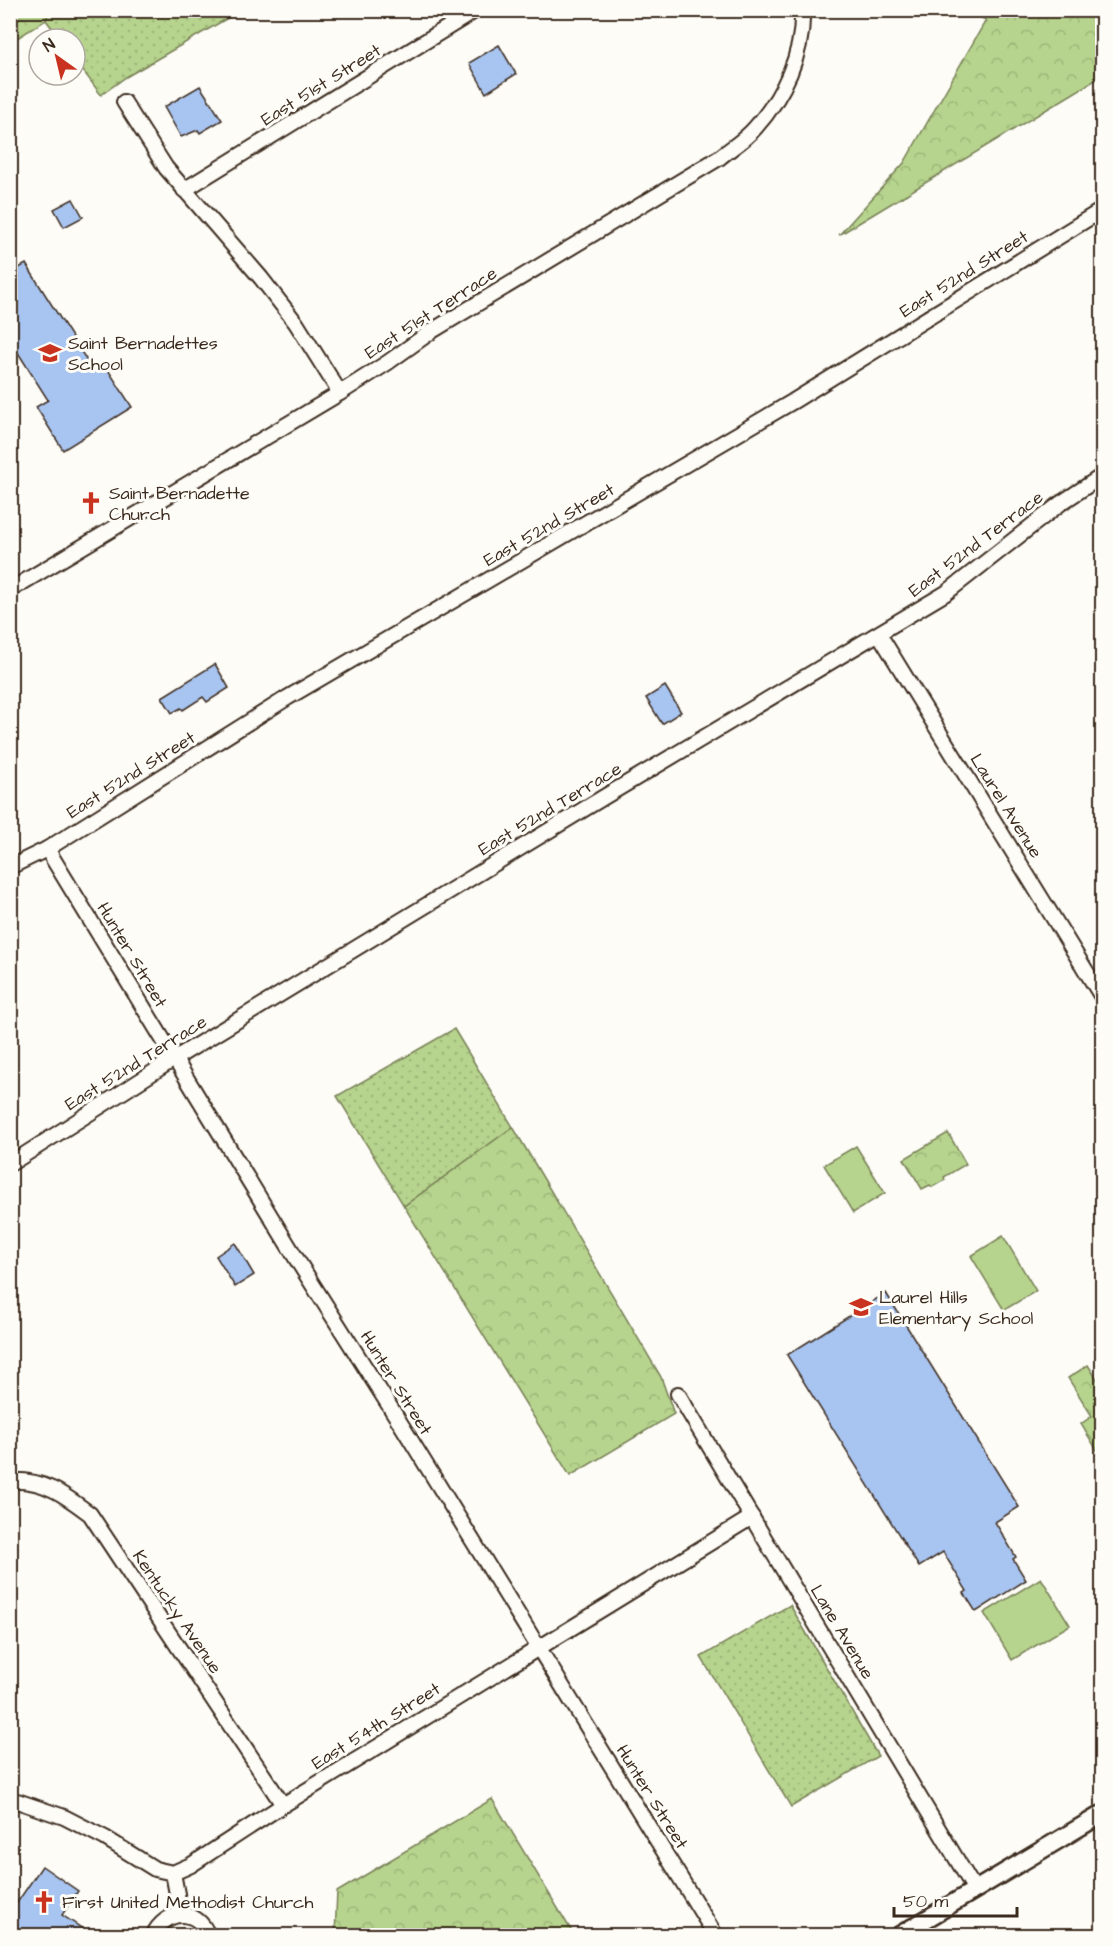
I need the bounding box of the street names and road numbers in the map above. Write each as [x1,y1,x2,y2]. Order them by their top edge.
street label: East 51st Street [256,38,387,132]
street label: East 52nd Street [895,224,1034,324]
street label: East 51st Terrace [360,261,502,365]
street label: East 52nd Street [479,477,620,573]
street label: East 52nd Terrace [903,485,1049,603]
street label: East 52nd Street [62,725,201,825]
street label: Laurel Avenue [964,749,1048,863]
street label: East 52nd Terrace [474,756,626,862]
street label: Hunter Street [91,898,174,1013]
street label: East 52nd Terrace [60,1009,212,1117]
street label: Hunter Street [354,1326,438,1441]
street label: Kentucky Avenue [126,1545,228,1679]
street label: Lane Avenue [804,1580,880,1684]
street label: East 54th Street [307,1676,446,1776]
street label: Hunter Street [610,1740,694,1855]

